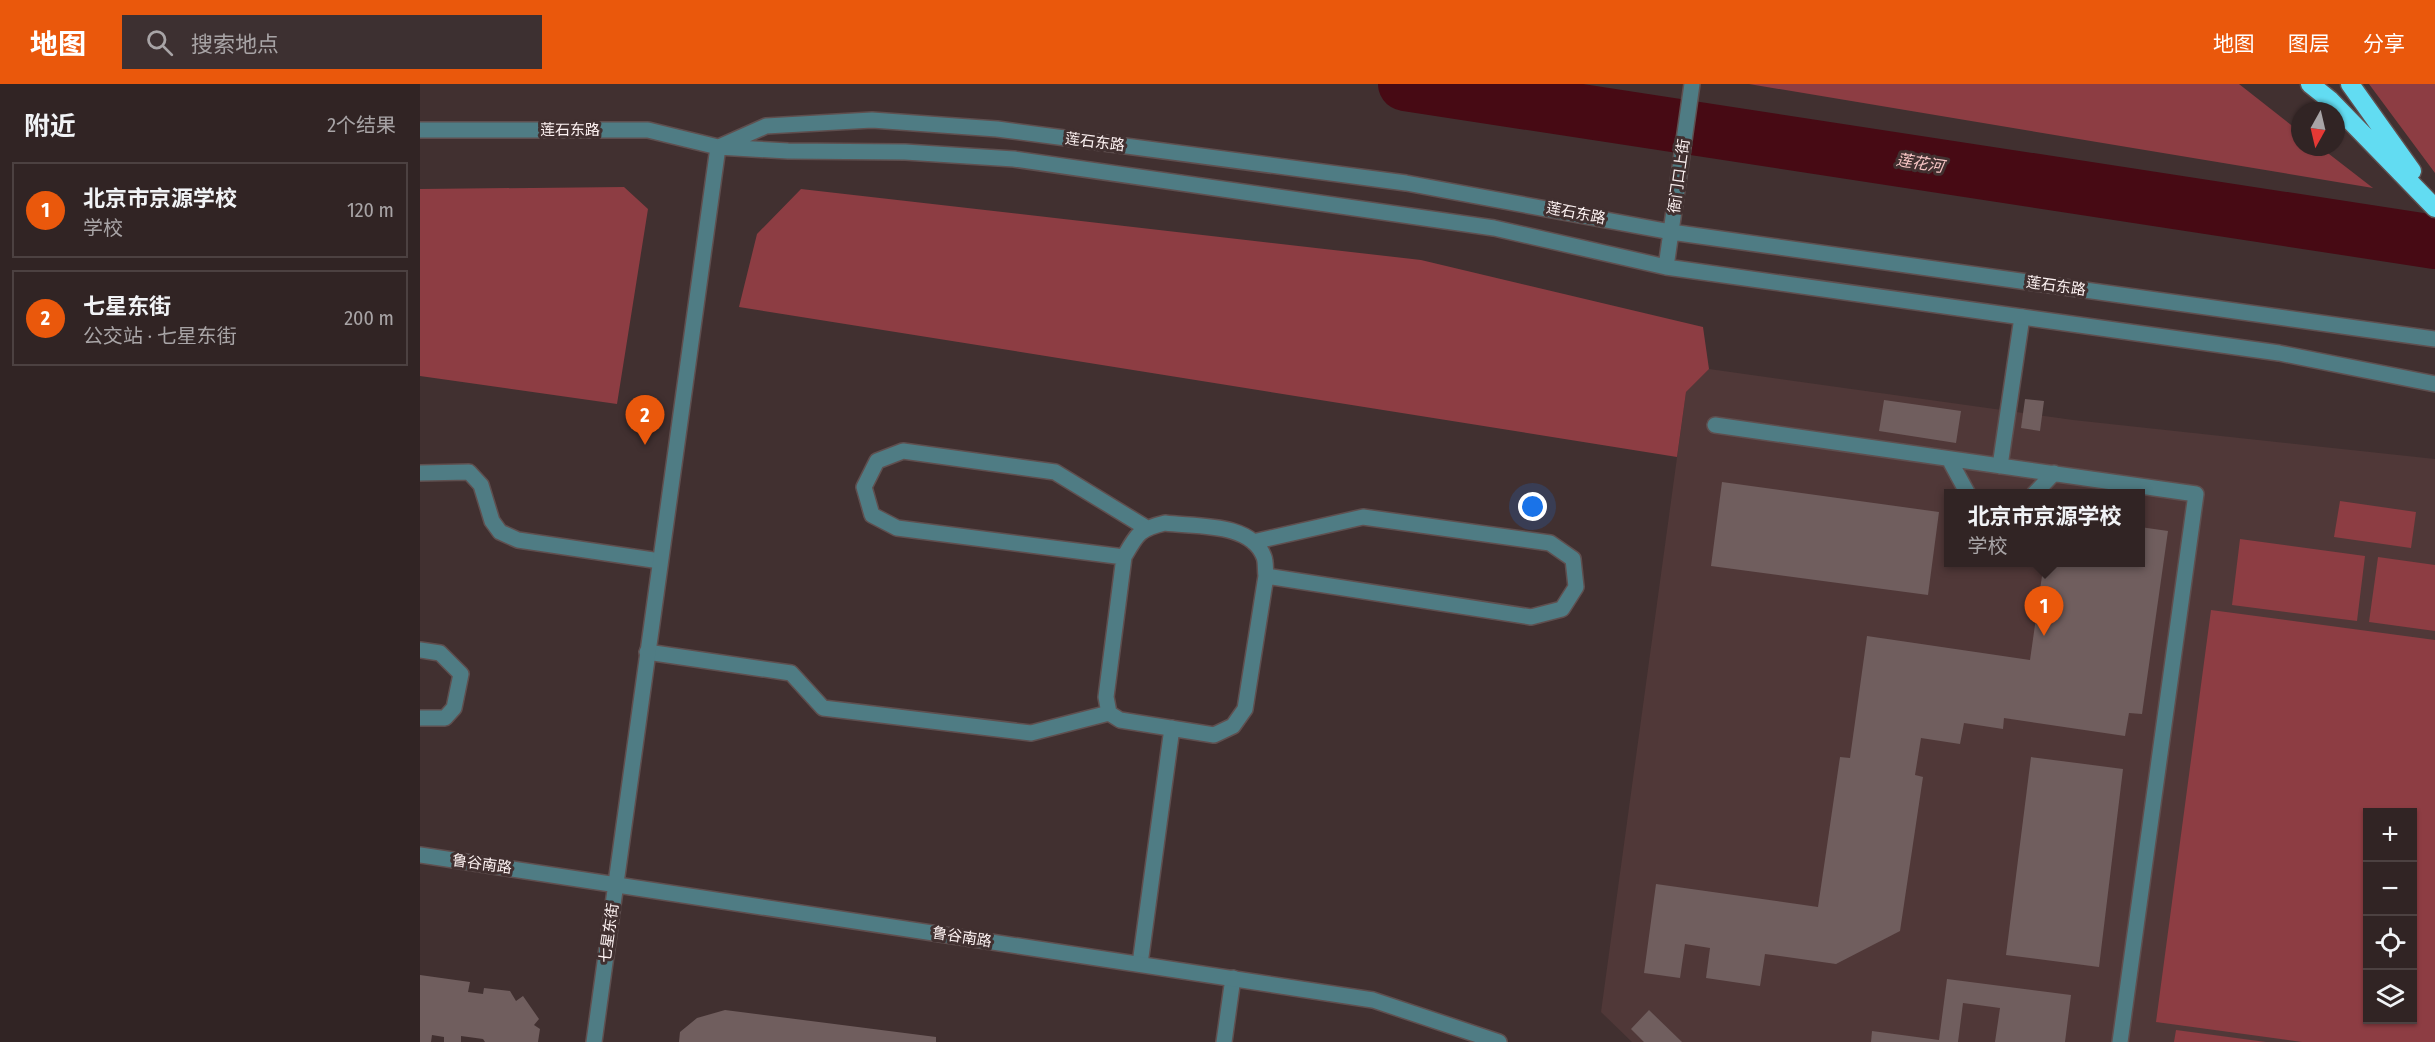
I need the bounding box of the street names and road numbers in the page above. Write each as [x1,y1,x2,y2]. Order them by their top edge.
street label: 莲石东路 [540,121,600,139]
street label: 莲石东路 [1064,129,1126,155]
street label: 衙门口上街 [1665,138,1693,214]
street label: 莲石东路 [1545,198,1607,228]
street label: 莲石东路 [2025,273,2087,299]
street label: 鲁谷南路 [451,851,513,877]
street label: 七星东街 [596,902,622,964]
street label: 鲁谷南路 [931,923,993,951]

